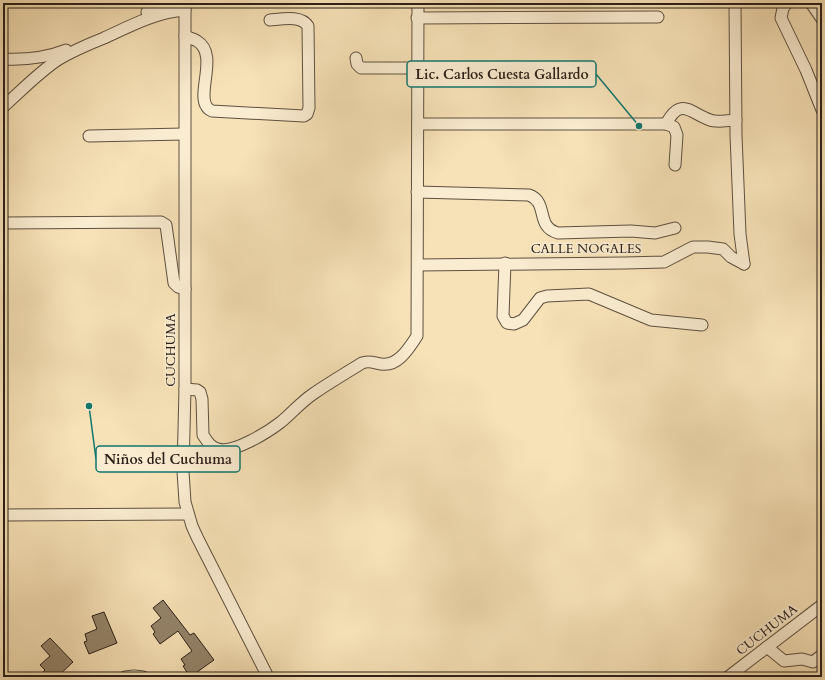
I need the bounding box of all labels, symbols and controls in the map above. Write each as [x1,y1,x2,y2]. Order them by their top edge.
callout: Lic. Carlos Cuesta Gallardo [407,61,596,87]
text: Lic. Carlos Cuesta Gallardo [415,65,589,84]
street label: CALLE NOGALES [531,240,641,258]
street label: CUCHUMA [162,313,180,387]
callout: Niños del Cuchuma [96,446,240,472]
text: Niños del Cuchuma [104,450,232,469]
street label: CUCHUMA [733,600,802,660]

